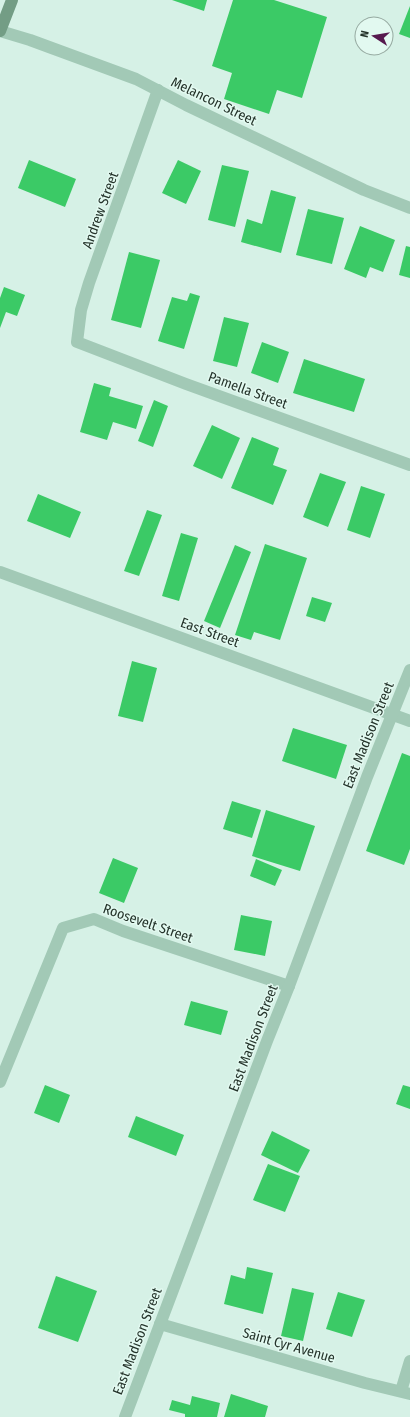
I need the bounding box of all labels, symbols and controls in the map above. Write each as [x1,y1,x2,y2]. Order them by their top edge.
north arrow [354,16,394,56]
text: N [358,29,372,39]
street label: Melancon Street [168,73,260,130]
street label: Andrew Street [79,169,122,251]
street label: Pamella Street [206,368,290,413]
street label: East Street [178,614,242,651]
street label: East Madison Street [339,679,398,791]
street label: Roosevelt Street [101,900,195,947]
street label: East Madison Street [225,982,282,1094]
street label: East Madison Street [109,1285,166,1397]
street label: Saint Cyr Avenue [241,1324,337,1367]

